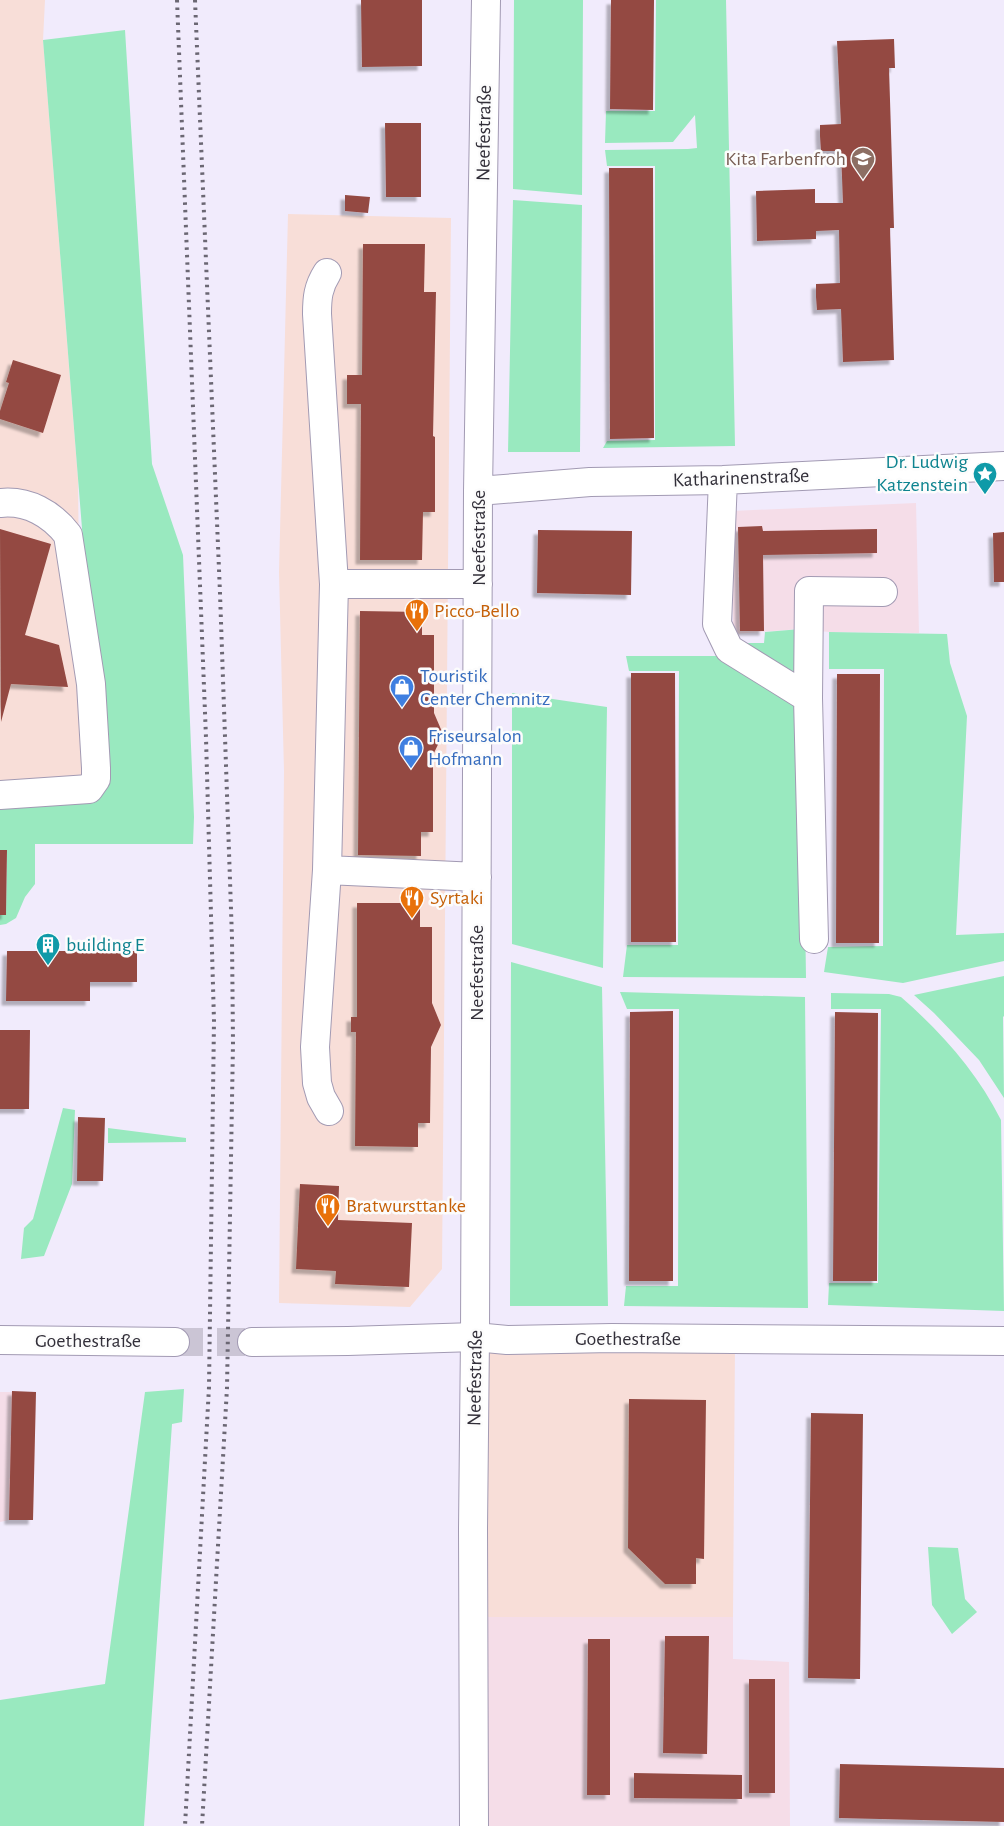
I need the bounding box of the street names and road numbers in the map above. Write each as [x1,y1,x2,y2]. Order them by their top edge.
street label: Neefestraße [473,85,495,181]
street label: Katharinenstraße [672,466,810,490]
street label: Neefestraße [469,490,489,586]
street label: Neefestraße [467,925,487,1021]
street label: Goethestraße [575,1329,681,1349]
street label: Neefestraße [464,1330,486,1426]
street label: Goethestraße [35,1331,141,1351]

